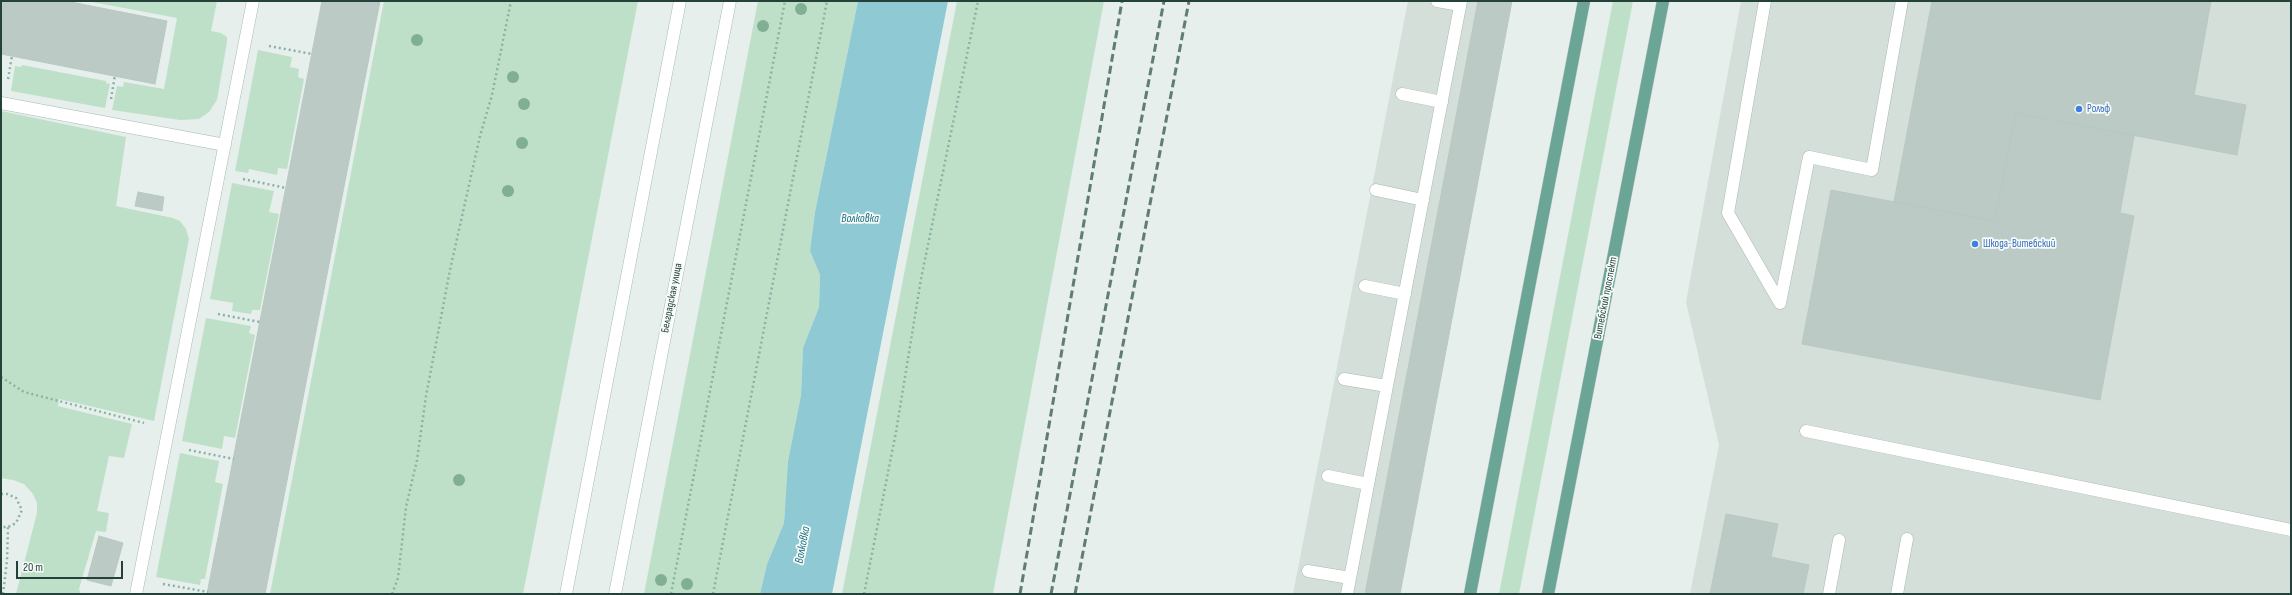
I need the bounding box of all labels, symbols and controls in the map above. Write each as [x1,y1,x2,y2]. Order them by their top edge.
place label: Рольф [2087,102,2110,116]
marker: Рольф [2074,104,2084,114]
water label: Волковка [841,212,879,226]
place label: Шкода-Витебский [1983,237,2055,251]
marker: Шкода-Витебский [1970,239,1980,249]
street label: Витебский проспект [1592,256,1620,340]
street label: Белградская улица [659,262,685,334]
water label: Волковка [792,525,814,565]
scale bar [18,553,125,579]
text: 20 m [23,560,43,575]

